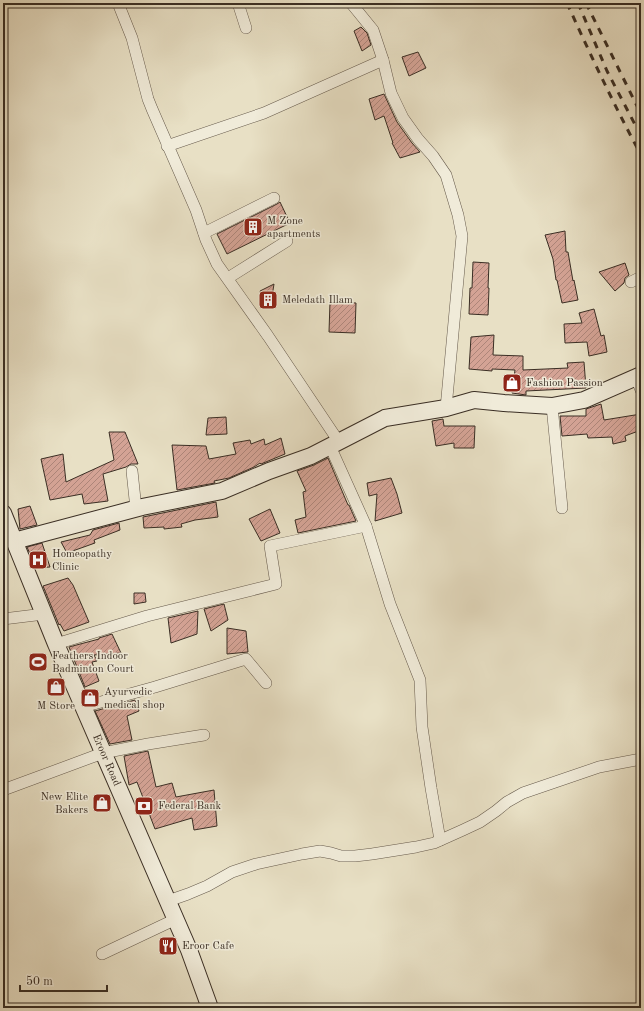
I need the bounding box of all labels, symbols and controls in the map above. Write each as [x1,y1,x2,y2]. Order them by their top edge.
building icon: M Zone apartments [242,216,264,238]
place label: M Zone apartments [267,216,321,240]
building icon: Meledath Illam [257,289,279,311]
place label: Meledath Illam [282,295,353,306]
shop icon: Fashion Passion [501,372,523,394]
place label: Fashion Passion [526,378,603,389]
hospital icon: Homeopathy Clinic [27,549,49,571]
place label: Homeopathy Clinic [52,549,112,573]
sports icon: Feathers Indoor Badminton Court [27,651,49,673]
place label: Feathers Indoor Badminton Court [52,651,134,675]
shop icon: M Store [45,676,67,698]
shop icon: Ayurvedic medical shop [79,687,101,709]
place label: Ayurvedic medical shop [104,687,165,711]
place label: M Store [37,701,75,712]
street label: Eroor Road [90,733,123,788]
place label: New Elite Bakers [40,792,88,816]
shop icon: New Elite Bakers [91,792,113,814]
bank icon: Federal Bank [133,795,155,817]
place label: Federal Bank [158,801,221,812]
restaurant icon: Eroor Cafe [157,935,179,957]
place label: Eroor Cafe [182,941,234,952]
scale bar [20,967,107,993]
text: 50 m [26,975,53,988]

